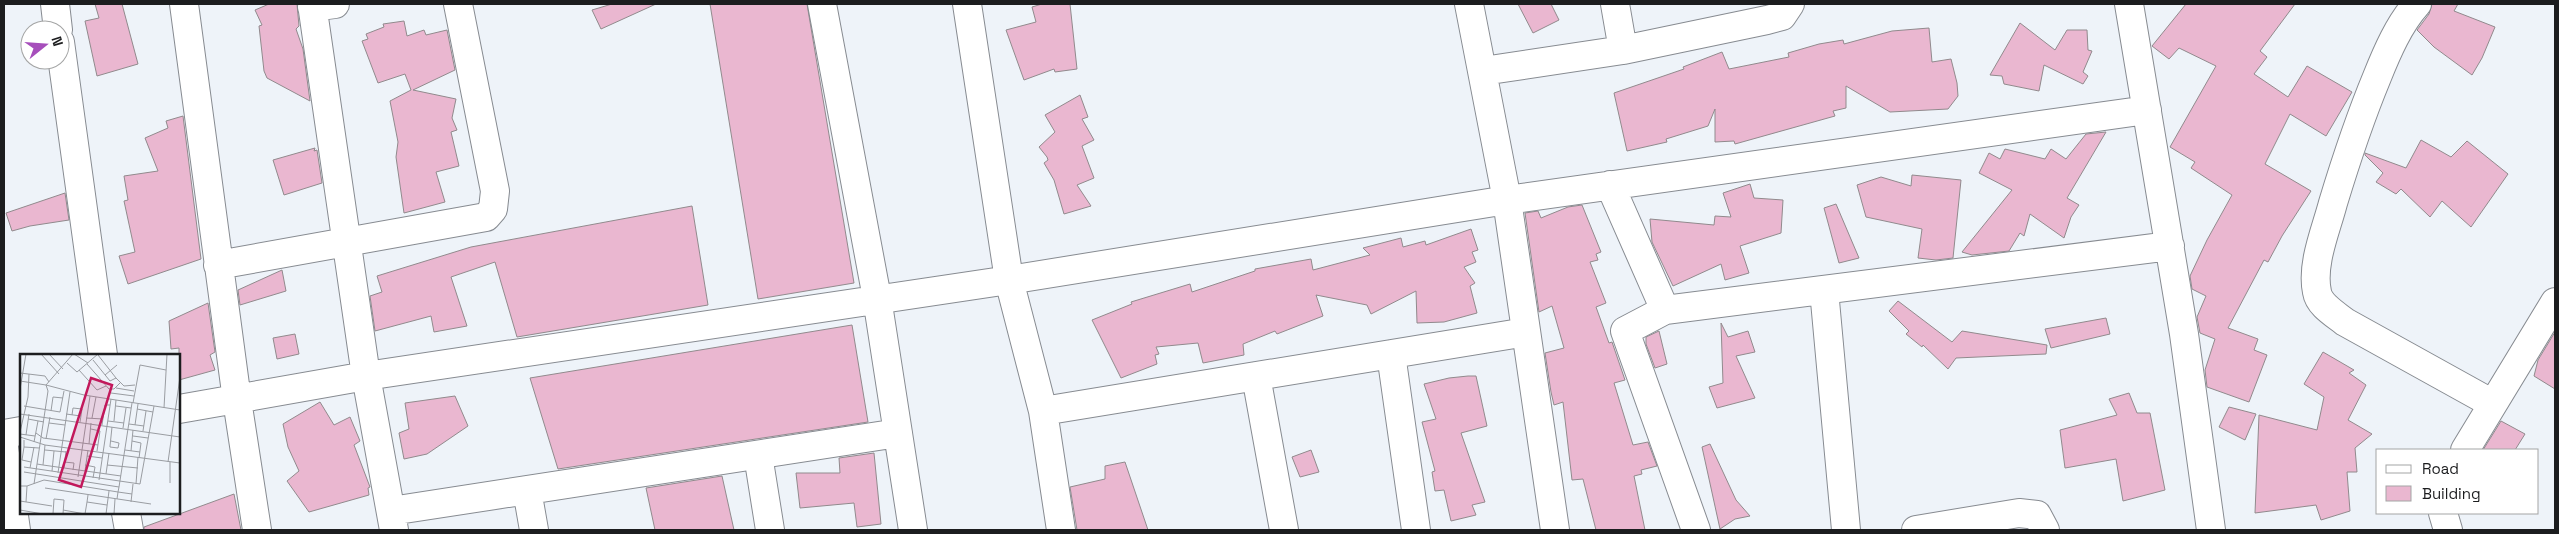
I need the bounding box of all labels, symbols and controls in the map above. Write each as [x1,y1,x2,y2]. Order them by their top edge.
north arrow [20,20,70,70]
text: N [47,34,67,48]
inset map [20,354,180,514]
legend [2376,449,2539,514]
text: Road [2422,459,2459,478]
text: Building [2422,484,2481,503]

